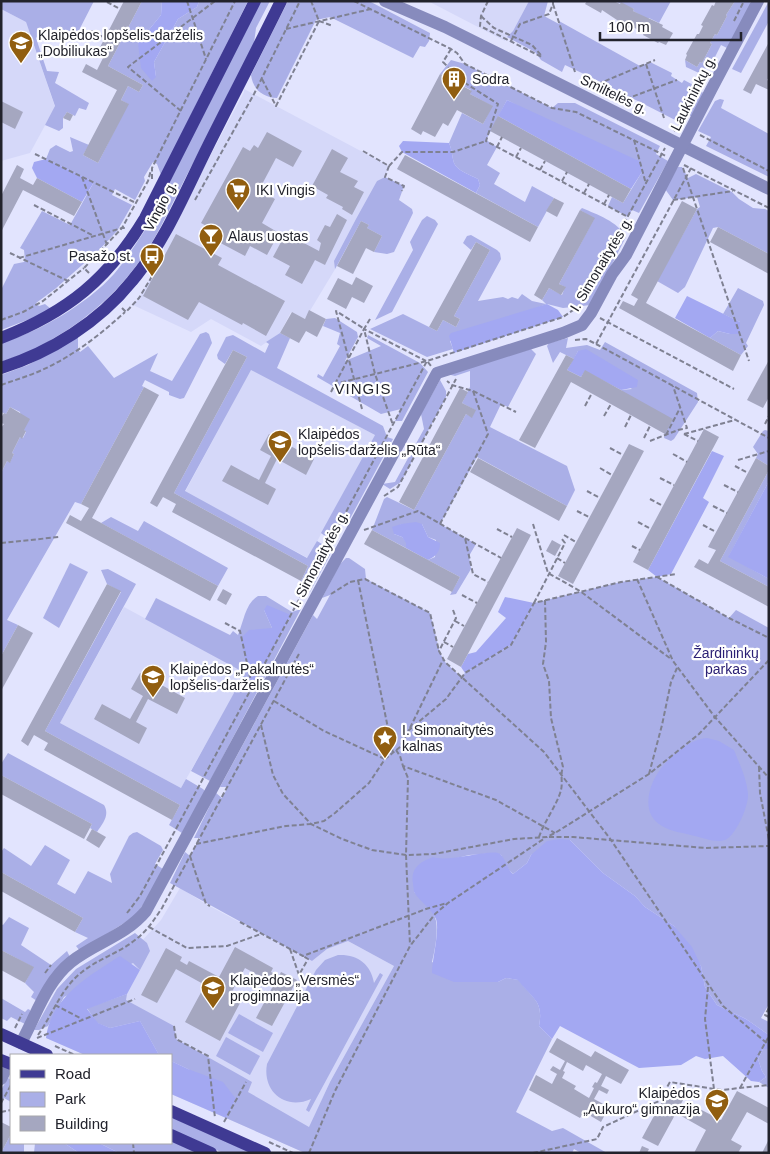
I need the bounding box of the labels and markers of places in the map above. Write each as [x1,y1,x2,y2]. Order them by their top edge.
place label: Klaipėdos lopšelis-darželis „Dobiliukas“ [38,27,203,59]
school or university icon: Klaipėdos lopšelis-darželis „Dobiliukas“ [8,30,34,64]
building icon: Sodra [441,66,467,100]
place label: Sodra [472,71,510,87]
supermarket icon: IKI Vingis [225,177,251,211]
place label: IKI Vingis [256,182,315,198]
bar icon: Alaus uostas [198,223,224,257]
place label: Alaus uostas [228,228,308,244]
bus stop icon: Pasažo st. [139,243,165,277]
place label: Pasažo st. [69,248,134,264]
place label: Klaipėdos lopšelis-darželis „Rūta“ [298,426,441,458]
school or university icon: Klaipėdos lopšelis-darželis „Rūta“ [267,429,293,463]
place label: Klaipėdos „Pakalnutės“ lopšelis-darželis [170,661,314,693]
school or university icon: Klaipėdos „Pakalnutės“ lopšelis-darželis [140,664,166,698]
place label: I. Simonaitytės kalnas [402,722,494,754]
place icon: I. Simonaitytės kalnas [372,725,398,759]
place label: Klaipėdos „Versmės“ progimnazija [230,972,360,1004]
school or university icon: Klaipėdos „Versmės“ progimnazija [200,975,226,1009]
place label: Klaipėdos „Aukuro“ gimnazija [583,1085,700,1117]
school or university icon: Klaipėdos „Aukuro“ gimnazija [704,1088,730,1122]

